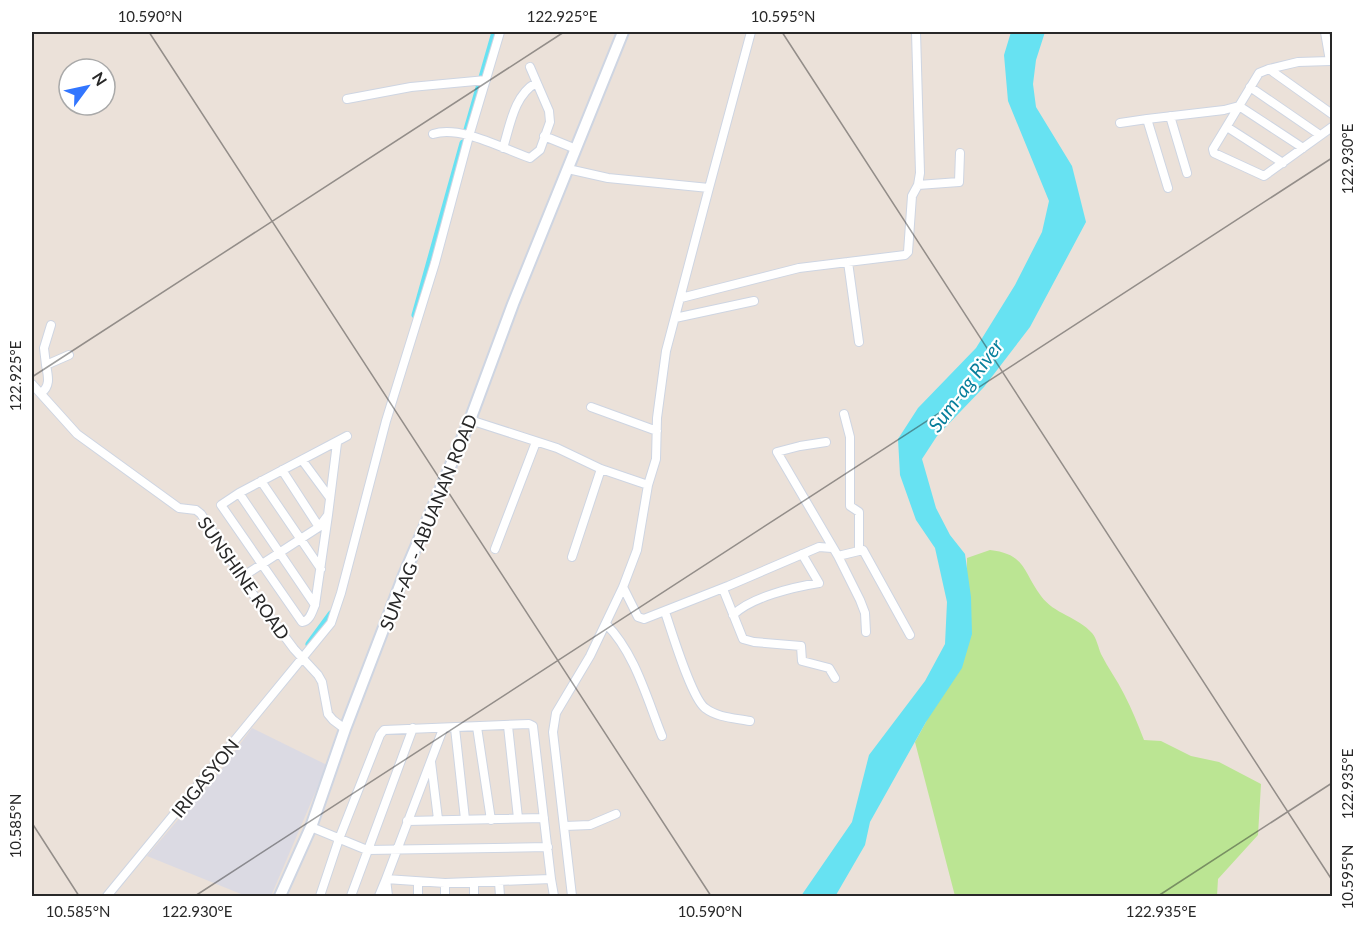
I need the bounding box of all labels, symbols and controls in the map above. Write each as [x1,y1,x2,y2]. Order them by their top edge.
text: 10.590°N [118,7,182,25]
text: 122.925°E [527,7,597,25]
text: 10.595°N [751,7,815,25]
north arrow [57,57,117,117]
text: N [89,68,111,89]
text: 122.930°E [1338,124,1356,194]
water label: Sum-ag River [922,333,1008,436]
text: 122.925°E [6,341,24,411]
street label: SUM-AG - ABUANAN ROAD [375,411,481,633]
street label: SUNSHINE ROAD [193,512,295,644]
street label: IRIGASYON [167,734,243,822]
text: 122.935°E [1338,749,1356,819]
text: 10.585°N [6,794,24,858]
text: 10.595°N [1338,845,1356,909]
text: 10.585°N [46,902,110,920]
text: 122.930°E [162,902,232,920]
text: 10.590°N [678,902,742,920]
text: 122.935°E [1126,902,1196,920]

